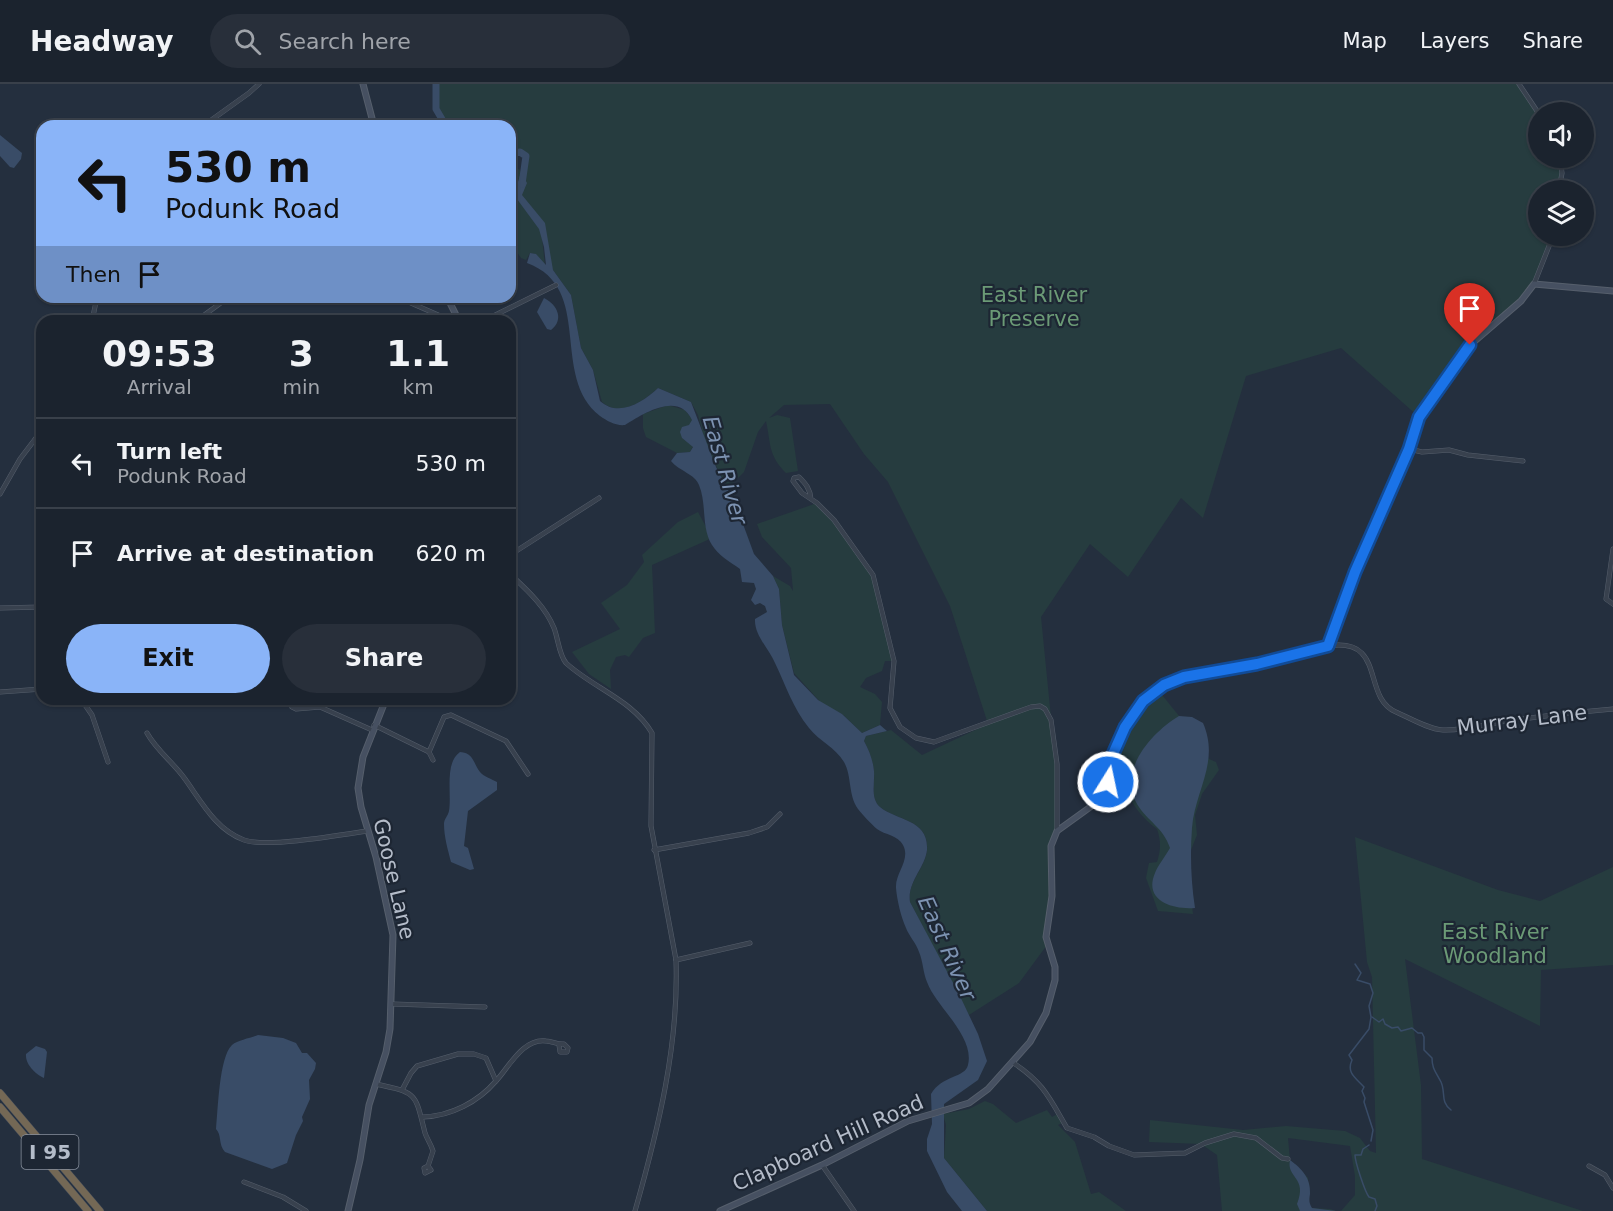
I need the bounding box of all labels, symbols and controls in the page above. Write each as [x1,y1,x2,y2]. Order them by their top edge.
search box [210,14,630,68]
text: Headway [30,25,174,58]
icon: search [231,25,264,58]
text: Search here [279,29,411,54]
text: Map [1343,29,1387,53]
text: Layers [1420,29,1489,53]
text: Share [1522,29,1583,53]
map controls [1528,102,1594,246]
button: sound [1528,102,1594,168]
text: 530 m [165,143,311,192]
icon: left [66,144,144,222]
button: layers [1528,180,1594,246]
text: Podunk Road [165,193,340,224]
icon: arrive [133,258,166,291]
text: Then [66,262,121,287]
park label: East River Preserve [981,283,1088,331]
pin [1444,283,1495,345]
icon: arrive [1453,292,1486,325]
text: 09:53 [102,333,217,374]
text: 3 [289,333,314,374]
text: 1.1 [386,333,450,374]
text: Arrival [127,375,192,399]
text: min [283,375,320,399]
text: km [403,375,434,399]
water label: East River [698,413,753,529]
text: Turn left [117,439,222,464]
icon: left [66,447,99,480]
text: 530 m [416,451,486,476]
text: Podunk Road [117,464,247,488]
icon: arrive [66,537,99,570]
text: Arrive at destination [117,541,374,566]
text: 620 m [416,541,486,566]
button: Exit [66,624,270,693]
button: Share [282,624,486,693]
street label: Murray Lane [1455,700,1589,740]
position arrow [1076,750,1140,814]
street label: Goose Lane [368,816,420,942]
water label: East River [913,892,982,1006]
park label: East River Woodland [1442,920,1549,968]
street label: Clapboard Hill Road [729,1090,927,1196]
road number: I 95 [22,1135,78,1169]

